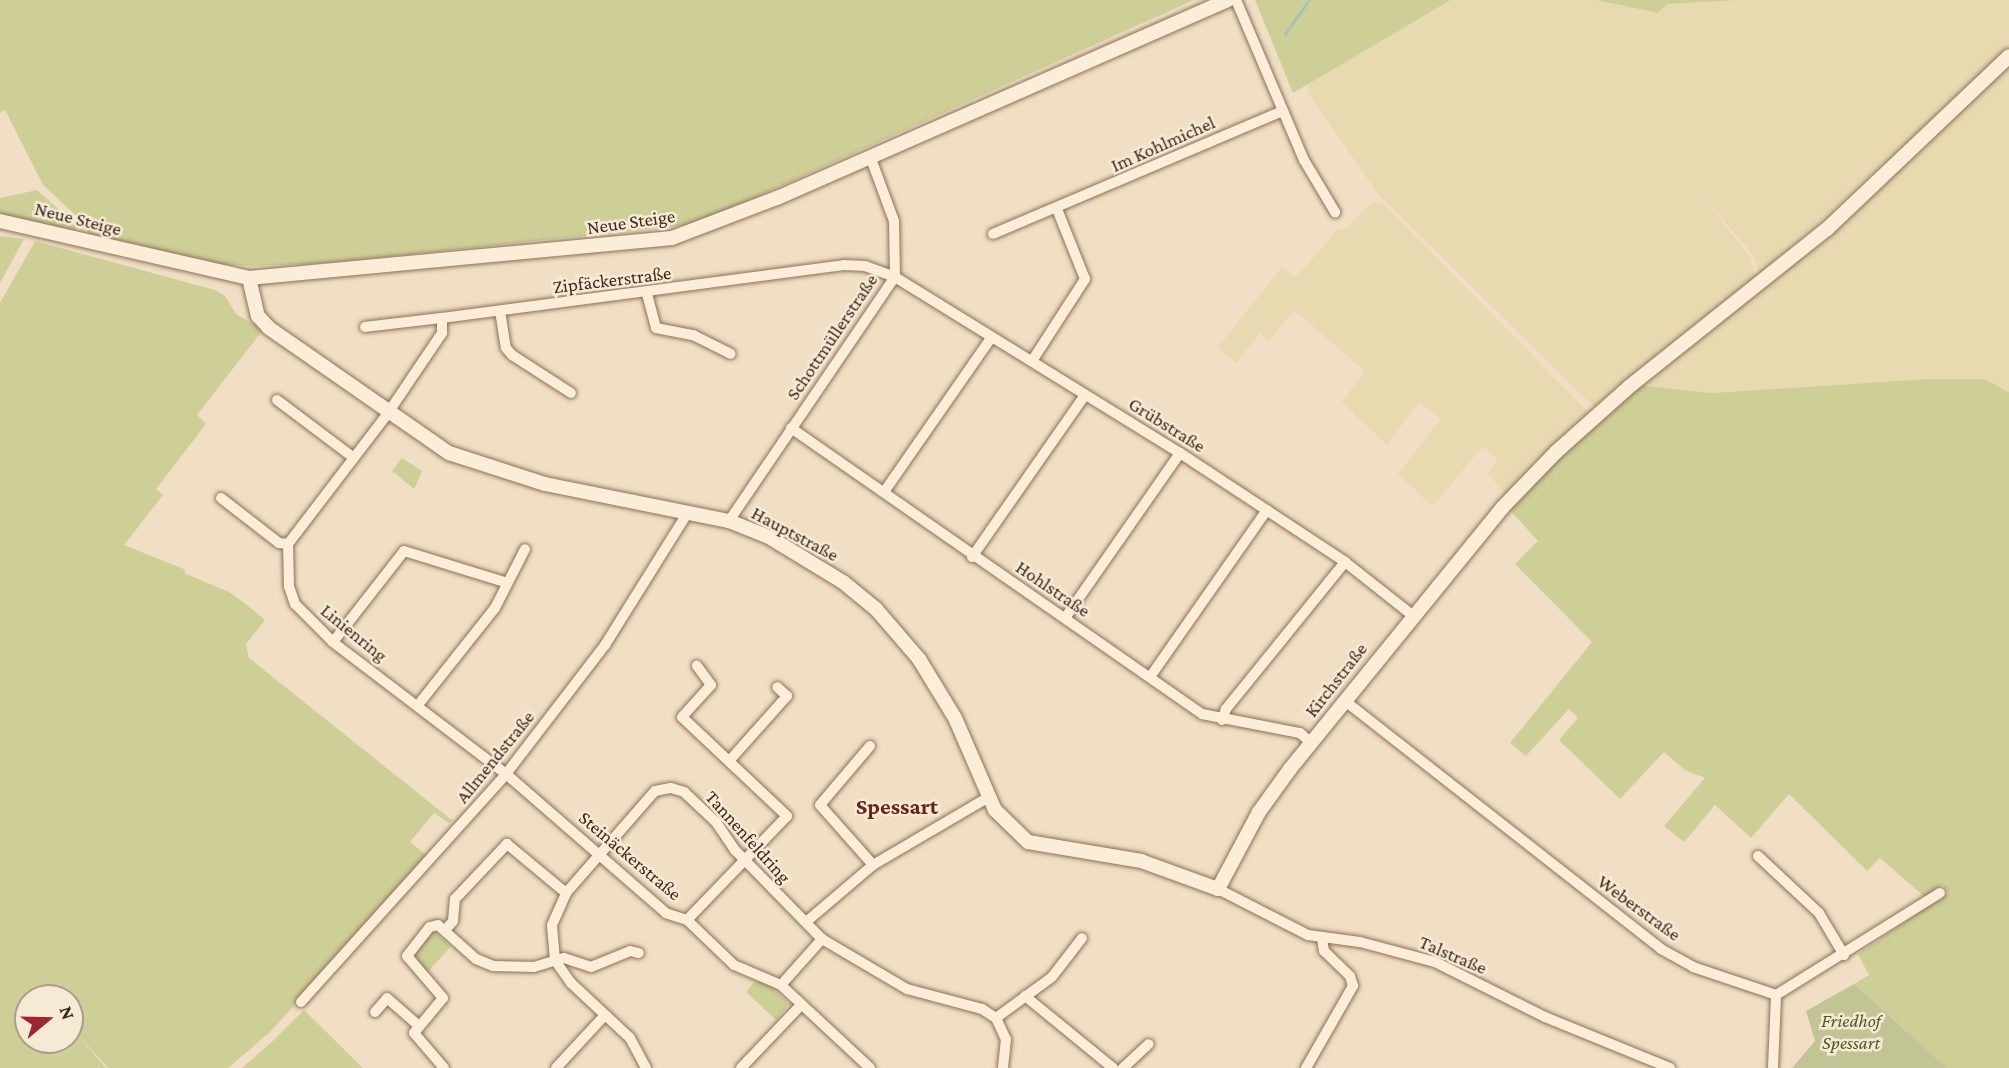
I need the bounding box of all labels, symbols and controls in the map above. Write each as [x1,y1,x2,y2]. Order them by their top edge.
street label: Im Kohlmichel [1107,111,1219,177]
street label: Neue Steige [32,197,124,241]
street label: Neue Steige [586,205,676,239]
street label: Zipfäckerstraße [552,261,672,299]
street label: Schottmüllerstraße [781,270,883,404]
street label: Grübstraße [1124,392,1210,458]
street label: Hauptstraße [748,502,842,566]
street label: Hohlstraße [1011,556,1095,622]
street label: Linienring [316,599,392,667]
street label: Kirchstraße [1300,638,1372,722]
street label: Allmendstraße [451,706,539,808]
street label: Tannenfeldring [700,786,796,888]
district label: Spessart [856,792,938,820]
street label: Steinäckerstraße [574,806,686,906]
street label: Weberstraße [1593,870,1685,946]
street label: Talstraße [1416,931,1490,979]
north arrow [14,984,84,1054]
text: N [55,1003,79,1022]
park label: Friedhof Spessart [1821,1010,1881,1054]

